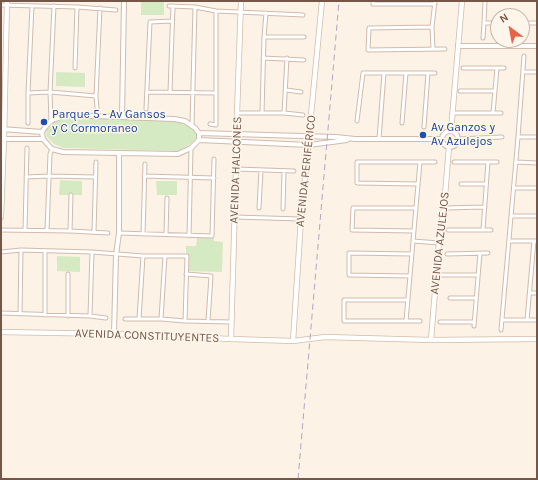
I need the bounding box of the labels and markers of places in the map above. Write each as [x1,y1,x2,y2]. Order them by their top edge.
place label: Parque 5 - Av Gansos y C Cormoraneo [52,108,166,136]
marker: Parque 5 - Av Gansos y C Cormoraneo [39,117,49,127]
place label: Av Ganzos y Av Azulejos [431,121,495,149]
marker: Av Ganzos y Av Azulejos [418,130,428,140]

